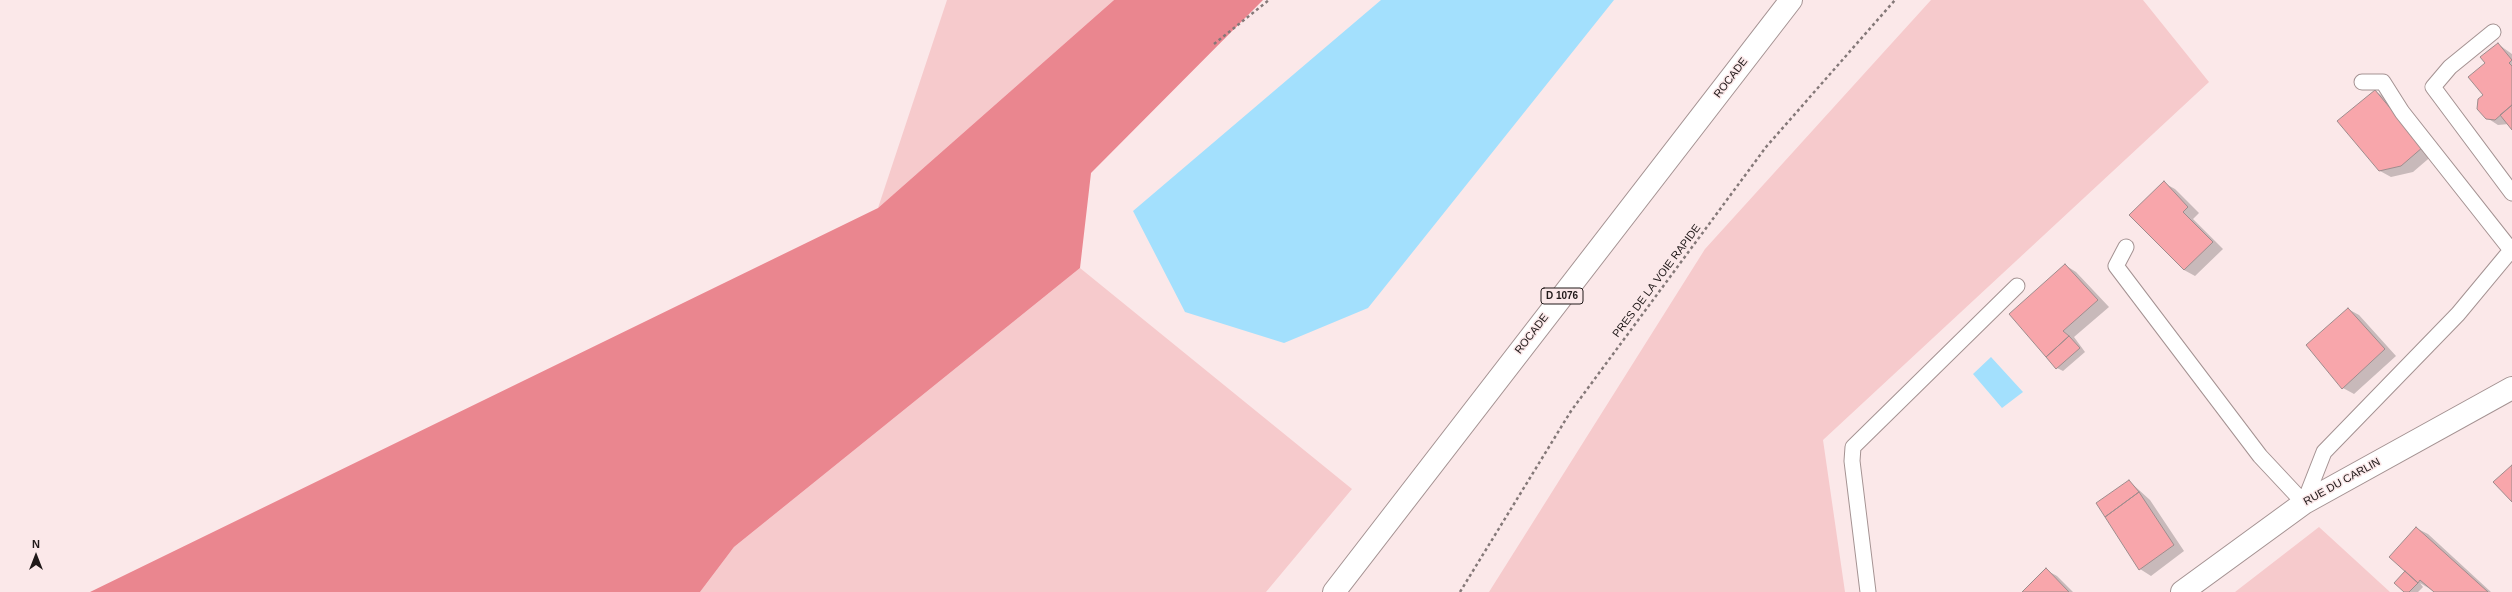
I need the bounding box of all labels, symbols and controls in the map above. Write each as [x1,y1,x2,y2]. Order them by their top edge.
street label: ROCADE [1711,55,1751,101]
street label: PRES DE LA VOIE RAPIDE [1610,222,1704,340]
road number: D 1076 [1541,288,1583,304]
street label: ROCADE [1512,311,1552,357]
street label: RUE DU CARLIN [2301,455,2383,509]
north arrow [16,536,56,576]
text: N [32,538,40,550]

